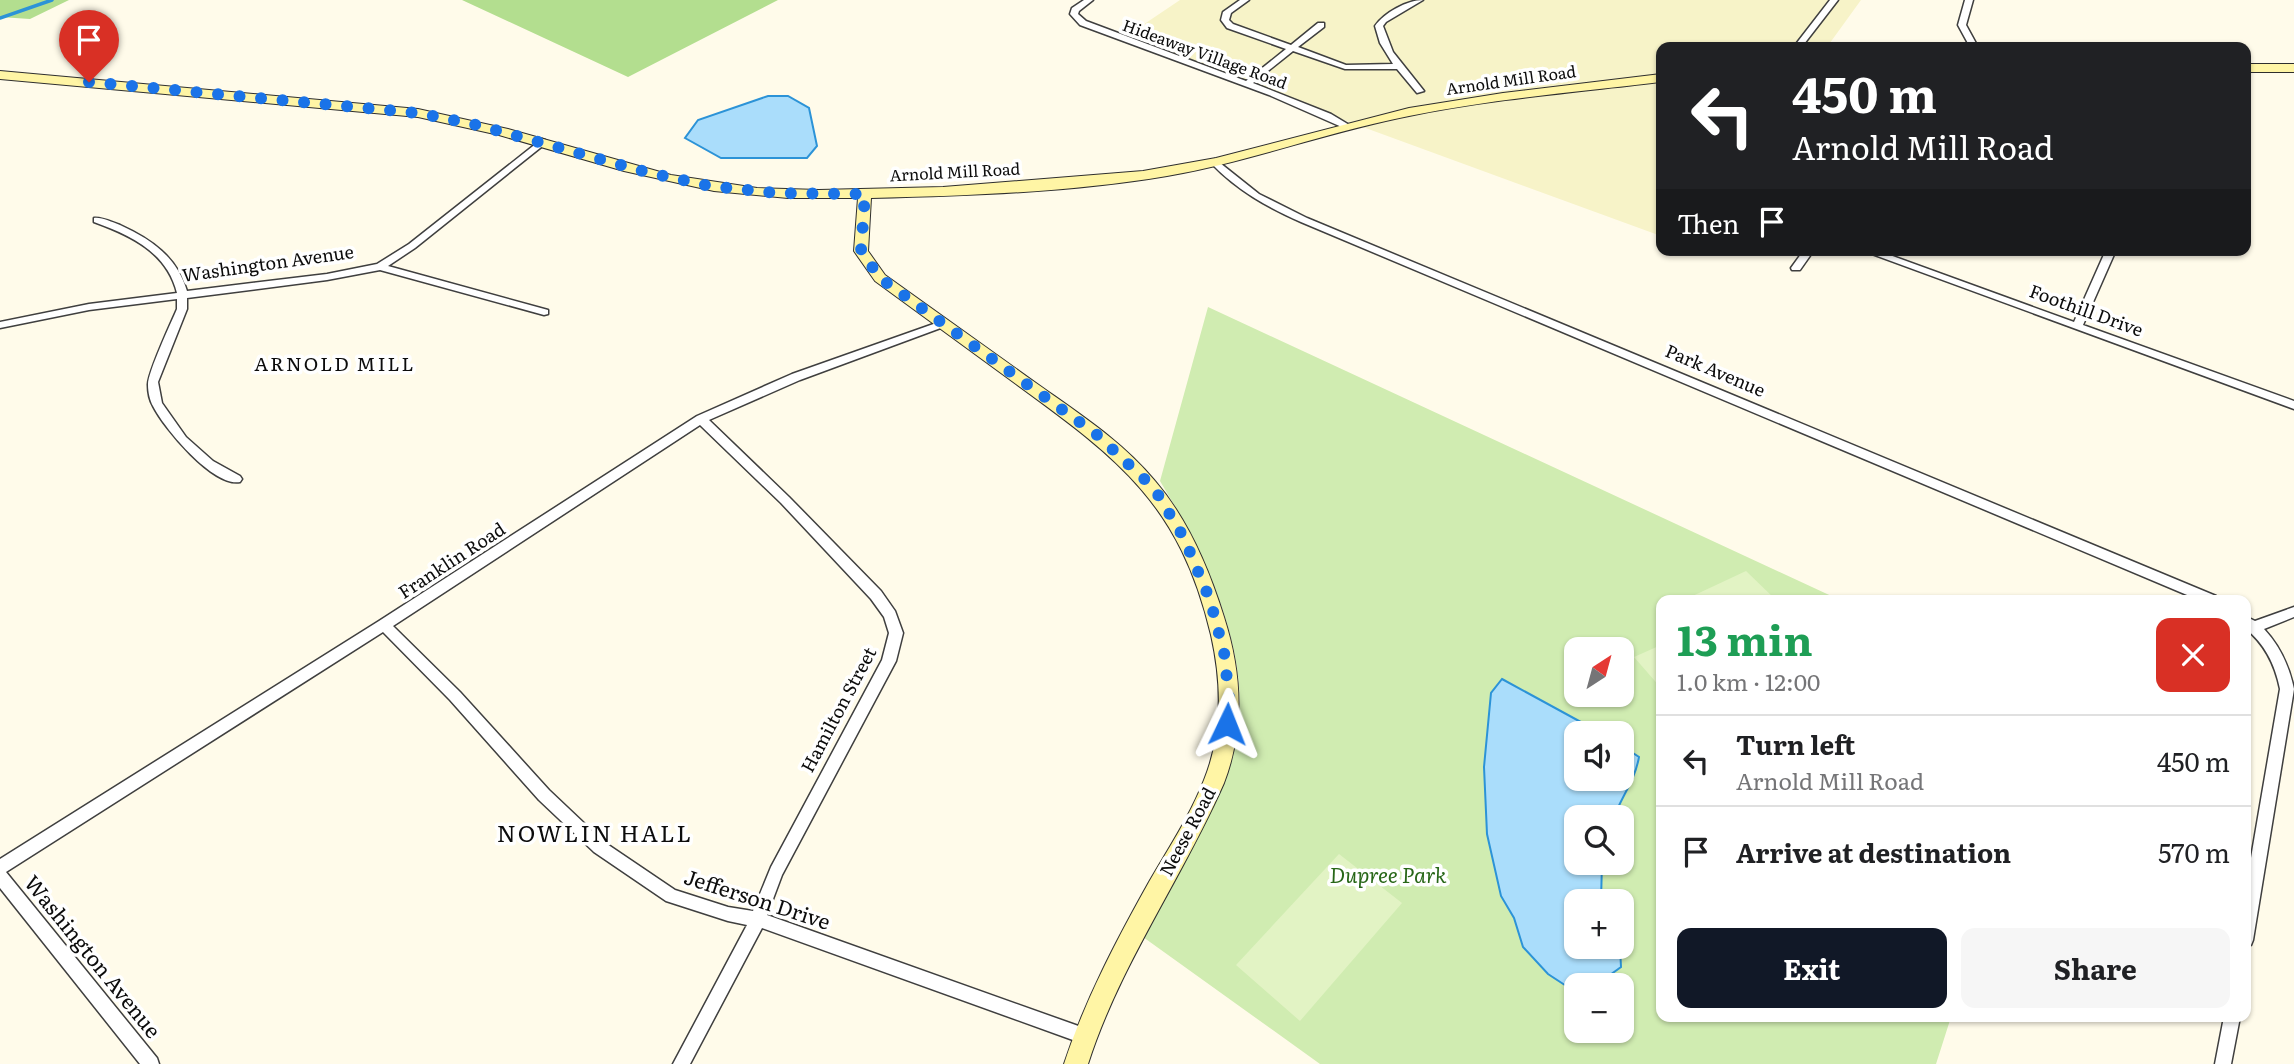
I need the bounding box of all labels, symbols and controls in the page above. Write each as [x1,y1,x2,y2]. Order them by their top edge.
pin [59,10,119,82]
street label: Hideaway Village Road [1120,12,1291,94]
icon: arrive [70,21,108,59]
text: 450 m [1792,55,1937,128]
street label: Arnold Mill Road [1444,58,1577,100]
icon: left [1677,70,1768,161]
text: Arnold Mill Road [1792,122,2054,170]
street label: Arnold Mill Road [889,156,1021,186]
text: Then [1677,203,1739,242]
icon: arrive [1753,203,1791,241]
street label: Washington Avenue [180,237,355,288]
street label: Foothill Drive [2026,277,2147,343]
street label: Park Avenue [1661,336,1770,403]
district label: ARNOLD MILL [254,349,416,377]
street label: Franklin Road [392,515,510,605]
text: 13 min [1677,607,1813,669]
button: close [2156,618,2230,692]
north arrow [1564,637,1634,707]
map controls [1564,637,1634,1043]
street label: Hamilton Street [793,641,882,777]
text: 1.0 km · 12:00 [1677,664,1820,698]
position arrow [1190,687,1264,761]
button: sound [1564,721,1634,791]
text: Turn left [1736,724,1855,763]
text: 450 m [2157,741,2230,780]
icon: left [1677,742,1715,780]
text: Arnold Mill Road [1736,763,1924,797]
street label: Neese Road [1152,782,1221,881]
button: search [1564,805,1634,875]
district label: NOWLIN HALL [497,815,693,849]
text: Arrive at destination [1736,832,2011,871]
text: 570 m [2158,832,2230,871]
icon: arrive [1677,833,1715,871]
park label: Dupree Park [1330,858,1447,889]
street label: Jefferson Drive [681,859,835,936]
street label: Washington Avenue [18,867,170,1044]
button: + [1564,889,1634,959]
button: Exit [1677,928,1947,1008]
button: Share [1961,928,2230,1008]
button: − [1564,973,1634,1043]

